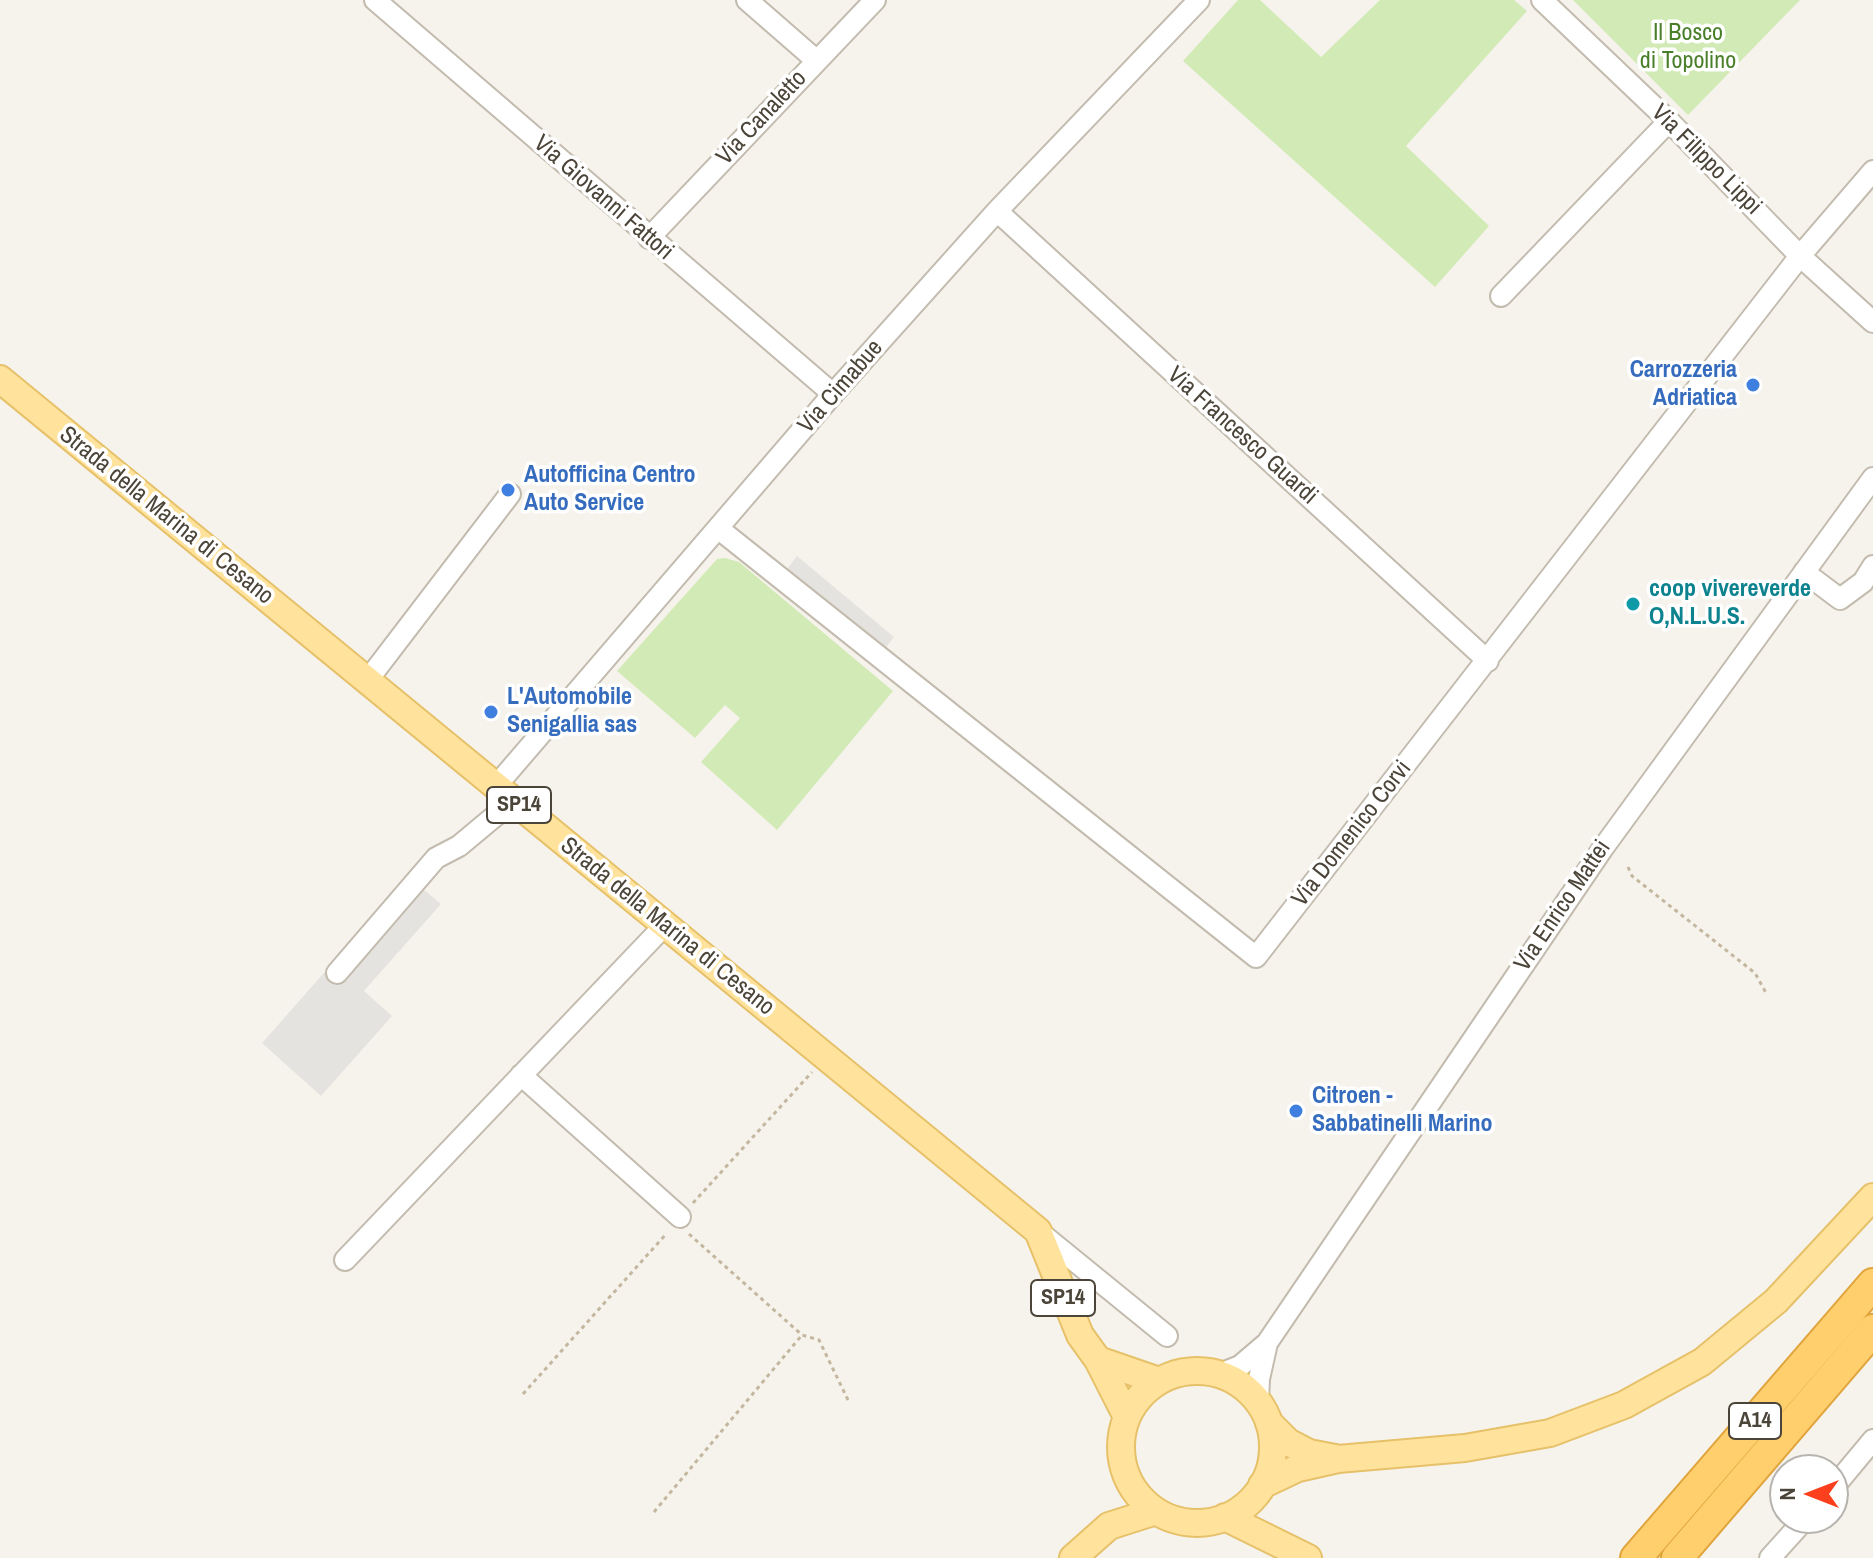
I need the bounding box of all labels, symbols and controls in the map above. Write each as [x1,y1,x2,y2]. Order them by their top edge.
park label: Il Bosco di Topolino [1640,20,1736,76]
street label: Via Canaletto [711,65,813,171]
street label: Via Filippo Lippi [1645,99,1767,221]
street label: Via Giovanni Fattori [527,129,679,267]
street label: Via Cimabue [793,334,889,440]
place label: Carrozzeria Adriatica [1630,357,1737,413]
street label: Via Francesco Guardi [1161,361,1323,511]
marker: Carrozzeria Adriatica [1744,376,1762,394]
street label: Strada della Marina di Cesano [53,421,279,611]
place label: Autofficina Centro Auto Service [524,462,696,518]
marker: Autofficina Centro Auto Service [499,481,517,499]
place label: coop vivereverde O,N.L.U.S. [1649,576,1811,632]
marker: coop vivereverde O,N.L.U.S. [1624,595,1642,613]
place label: L'Automobile Senigallia sas [507,684,637,740]
marker: L'Automobile Senigallia sas [482,703,500,721]
street label: Via Domenico Corvi [1286,755,1418,913]
road number: SP14 [487,787,551,823]
street label: Strada della Marina di Cesano [554,832,780,1022]
street label: Via Enrico Mattei [1509,835,1617,977]
place label: Citroen - Sabbatinelli Marino [1312,1083,1492,1139]
marker: Citroen - Sabbatinelli Marino [1287,1102,1305,1120]
road number: SP14 [1031,1280,1095,1316]
road number: A14 [1729,1403,1781,1439]
north arrow [1769,1454,1849,1534]
text: N [1772,1487,1802,1501]

